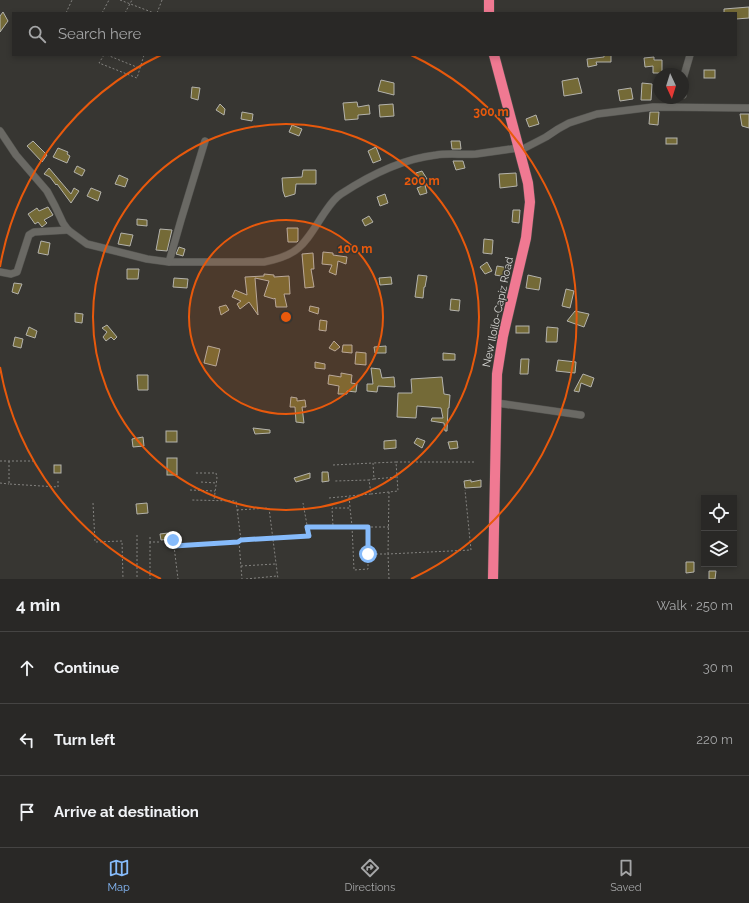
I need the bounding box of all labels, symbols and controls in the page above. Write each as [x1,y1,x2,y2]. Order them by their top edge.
search box [12,12,737,56]
icon: search [26,23,48,45]
text: Search here [58,25,141,43]
north arrow [653,68,689,104]
text: 300 m [473,105,509,119]
text: 200 m [404,174,440,188]
text: 100 m [338,242,372,256]
street label: New Iloilo-Capiz Road [480,256,516,368]
centre of rings [279,310,293,324]
map controls [701,495,737,567]
button: locate [701,495,737,531]
route end [164,531,182,549]
button: layers [701,531,737,567]
route start [359,545,377,563]
text: 4 min [16,595,60,615]
text: Walk · 250 m [656,598,733,613]
icon: ahead [16,657,38,679]
text: Continue [54,659,119,677]
text: 30 m [703,660,733,675]
icon: left [16,729,38,751]
text: Turn left [54,731,115,749]
text: 220 m [696,732,733,747]
icon: arrive [16,801,38,823]
text: Arrive at destination [54,803,199,821]
tab: Map [107,857,130,894]
tab: Directions [345,857,395,894]
tab: Saved [610,857,642,894]

